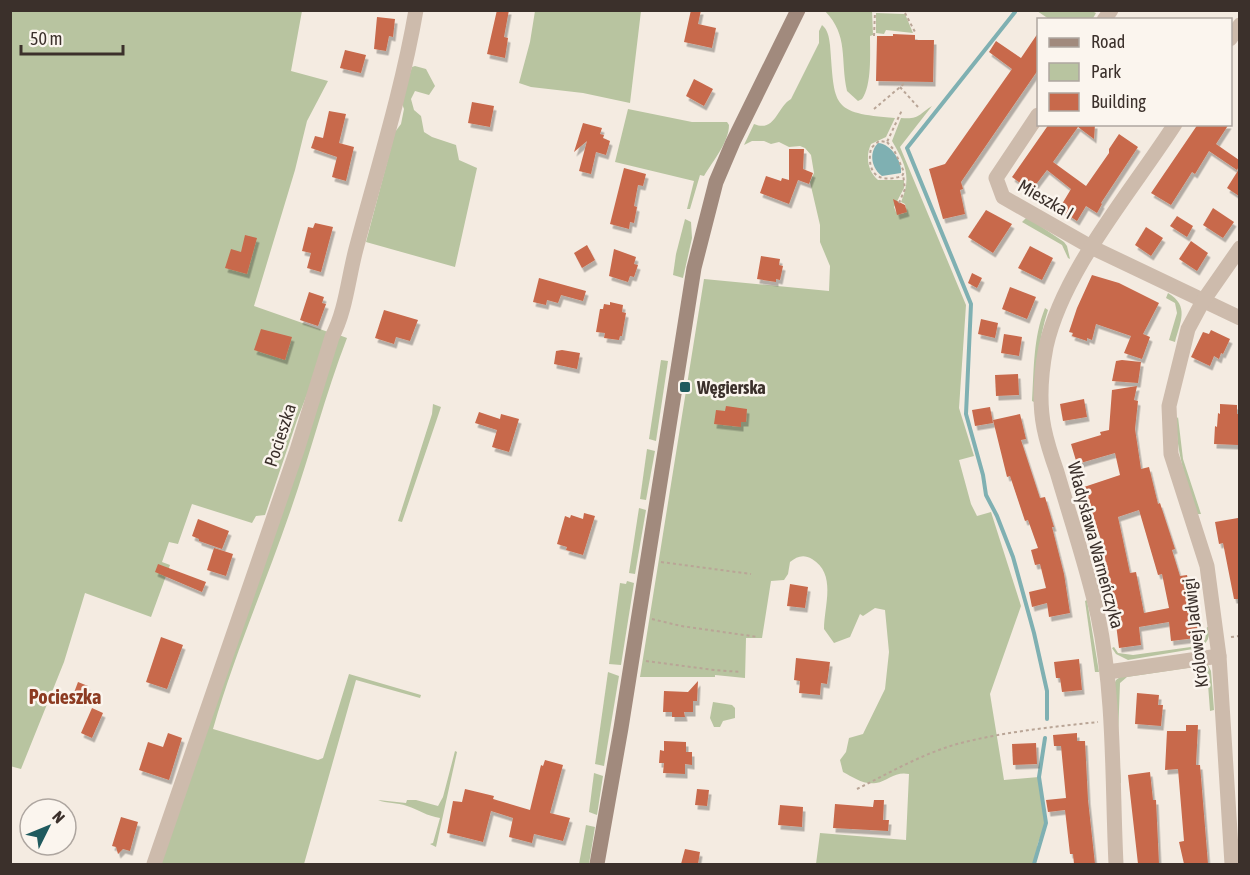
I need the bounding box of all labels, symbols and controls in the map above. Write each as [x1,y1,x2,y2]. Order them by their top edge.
scale bar [21,18,123,56]
legend [1037,18,1232,126]
text: 50 m [30,28,62,49]
text: Road [1091,31,1125,52]
text: Park [1091,61,1121,82]
text: Building [1091,91,1146,112]
street label: Mieszka I [1015,175,1077,223]
place label: Węgierska [696,377,766,398]
marker: Węgierska [678,380,692,394]
street label: Pocieszka [260,401,300,469]
street label: Władysława Warneńczyka [1064,459,1128,631]
street label: Królowej Jadwigi [1178,577,1212,689]
district label: Pocieszka [29,685,101,708]
north arrow [18,797,78,857]
text: N [49,807,69,826]

